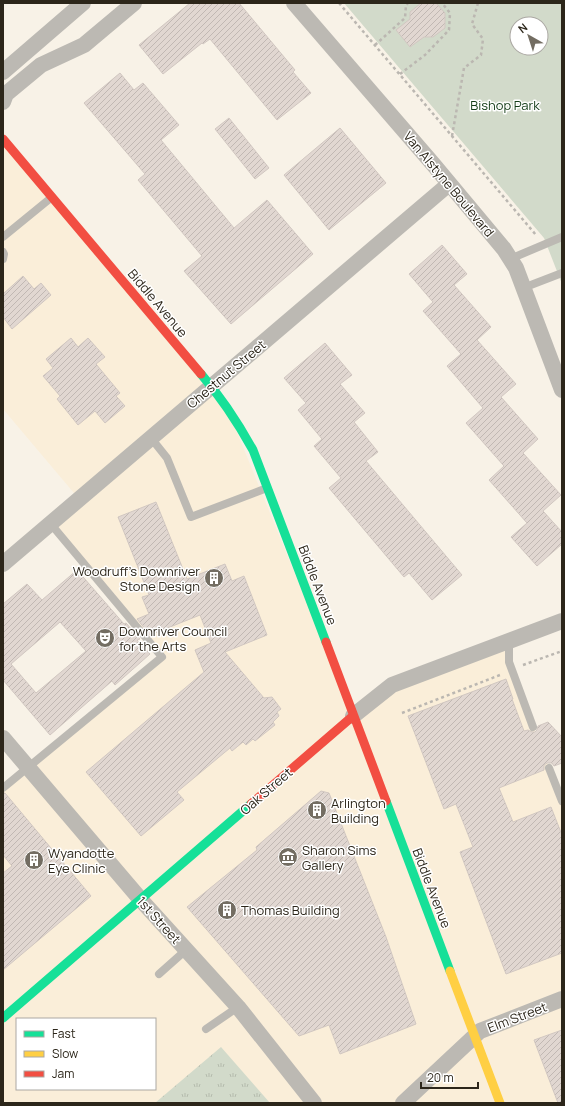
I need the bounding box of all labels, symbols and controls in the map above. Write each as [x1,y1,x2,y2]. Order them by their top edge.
north arrow [509,16,549,56]
text: N [515,19,530,36]
park label: Bishop Park [470,96,540,114]
street label: Van Alstyne Boulevard [400,128,498,240]
street label: Biddle Avenue [124,265,192,341]
street label: Chestnut Street [183,336,269,412]
street label: Biddle Avenue [295,542,342,628]
place label: Woodruff's Downriver Stone Design [73,562,200,595]
building icon: Woodruff's Downriver Stone Design [203,567,225,589]
place label: Downriver Council for the Arts [119,622,227,655]
theatre icon: Downriver Council for the Arts [94,627,116,649]
street label: Oak Street [236,763,296,819]
place label: Arlington Building [331,794,386,827]
building icon: Arlington Building [306,799,328,821]
place label: Sharon Sims Gallery [302,841,377,874]
place label: Wyandotte Eye Clinic [48,844,115,877]
street label: Biddle Avenue [409,845,456,931]
museum icon: Sharon Sims Gallery [277,846,299,868]
building icon: Wyandotte Eye Clinic [23,849,45,871]
street label: 1st Street [133,892,185,948]
building icon: Thomas Building [216,899,238,921]
place label: Thomas Building [241,901,340,919]
street label: Elm Street [485,997,549,1037]
legend [16,1018,156,1090]
text: Fast [52,1025,76,1042]
text: Slow [52,1045,78,1062]
scale bar [421,1064,478,1090]
text: Jam [52,1065,74,1082]
text: 20 m [427,1069,454,1086]

